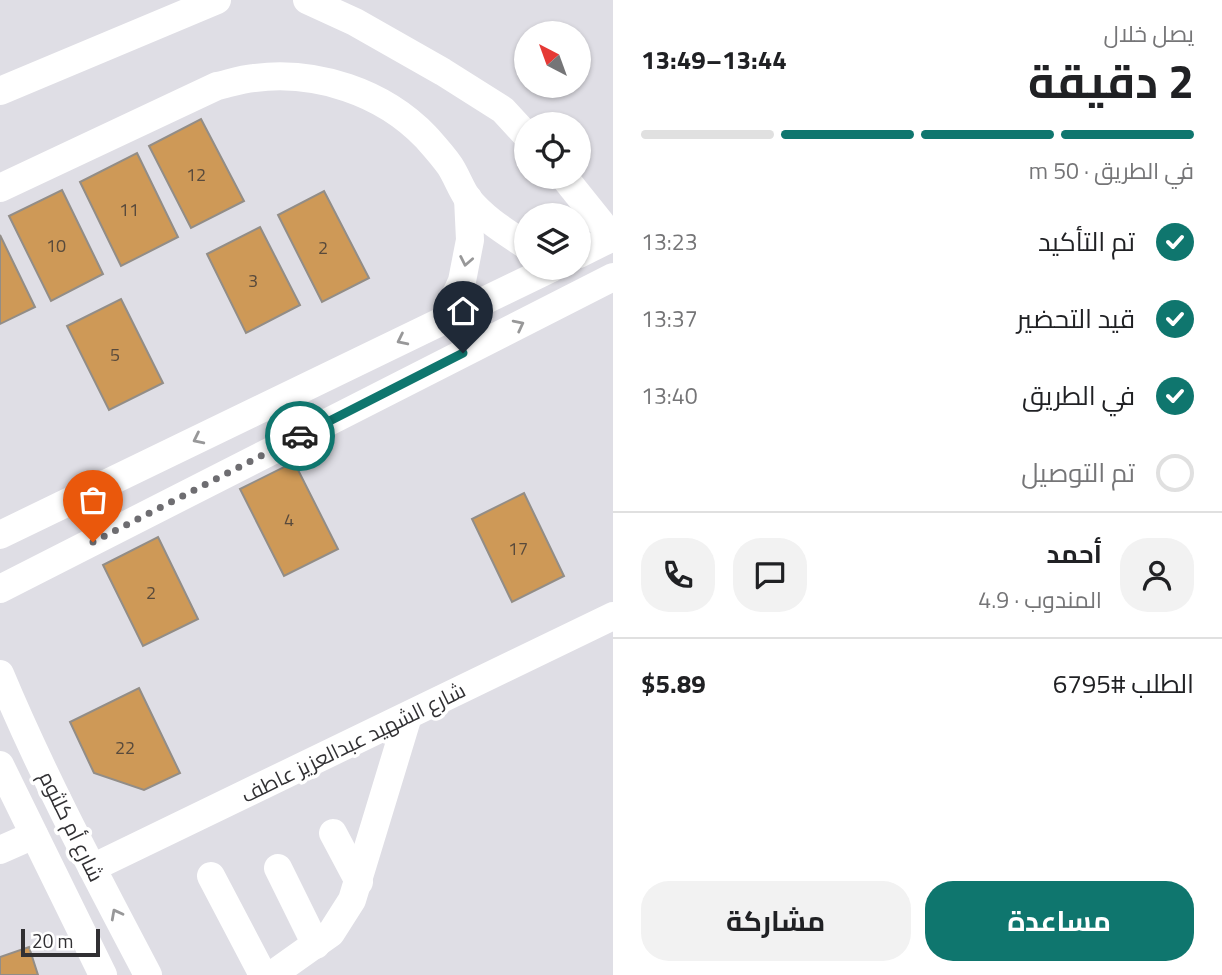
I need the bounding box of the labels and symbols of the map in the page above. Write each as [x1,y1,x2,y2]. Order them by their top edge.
north arrow [514,21,592,98]
house number: 12 [186,161,206,188]
house number: 11 [119,196,139,223]
house number: 10 [46,232,66,259]
house number: 2 [318,234,328,261]
one-way arrow [459,255,474,267]
house number: 3 [248,267,258,294]
pin [433,281,493,353]
one-way arrow [512,319,524,333]
one-way arrow [397,332,409,346]
house number: 5 [110,341,120,368]
courier [265,401,335,471]
one-way arrow [193,431,205,445]
pin [63,470,123,542]
house number: 4 [284,506,294,533]
house number: 17 [508,535,528,562]
house number: 2 [146,579,156,606]
street label: شارع الشهيد عبدالعزيز عاطف [235,674,471,810]
house number: 22 [115,734,135,761]
street label: شارع أم كلثوم [31,765,113,887]
one-way arrow [111,909,124,922]
scale bar [21,926,100,958]

